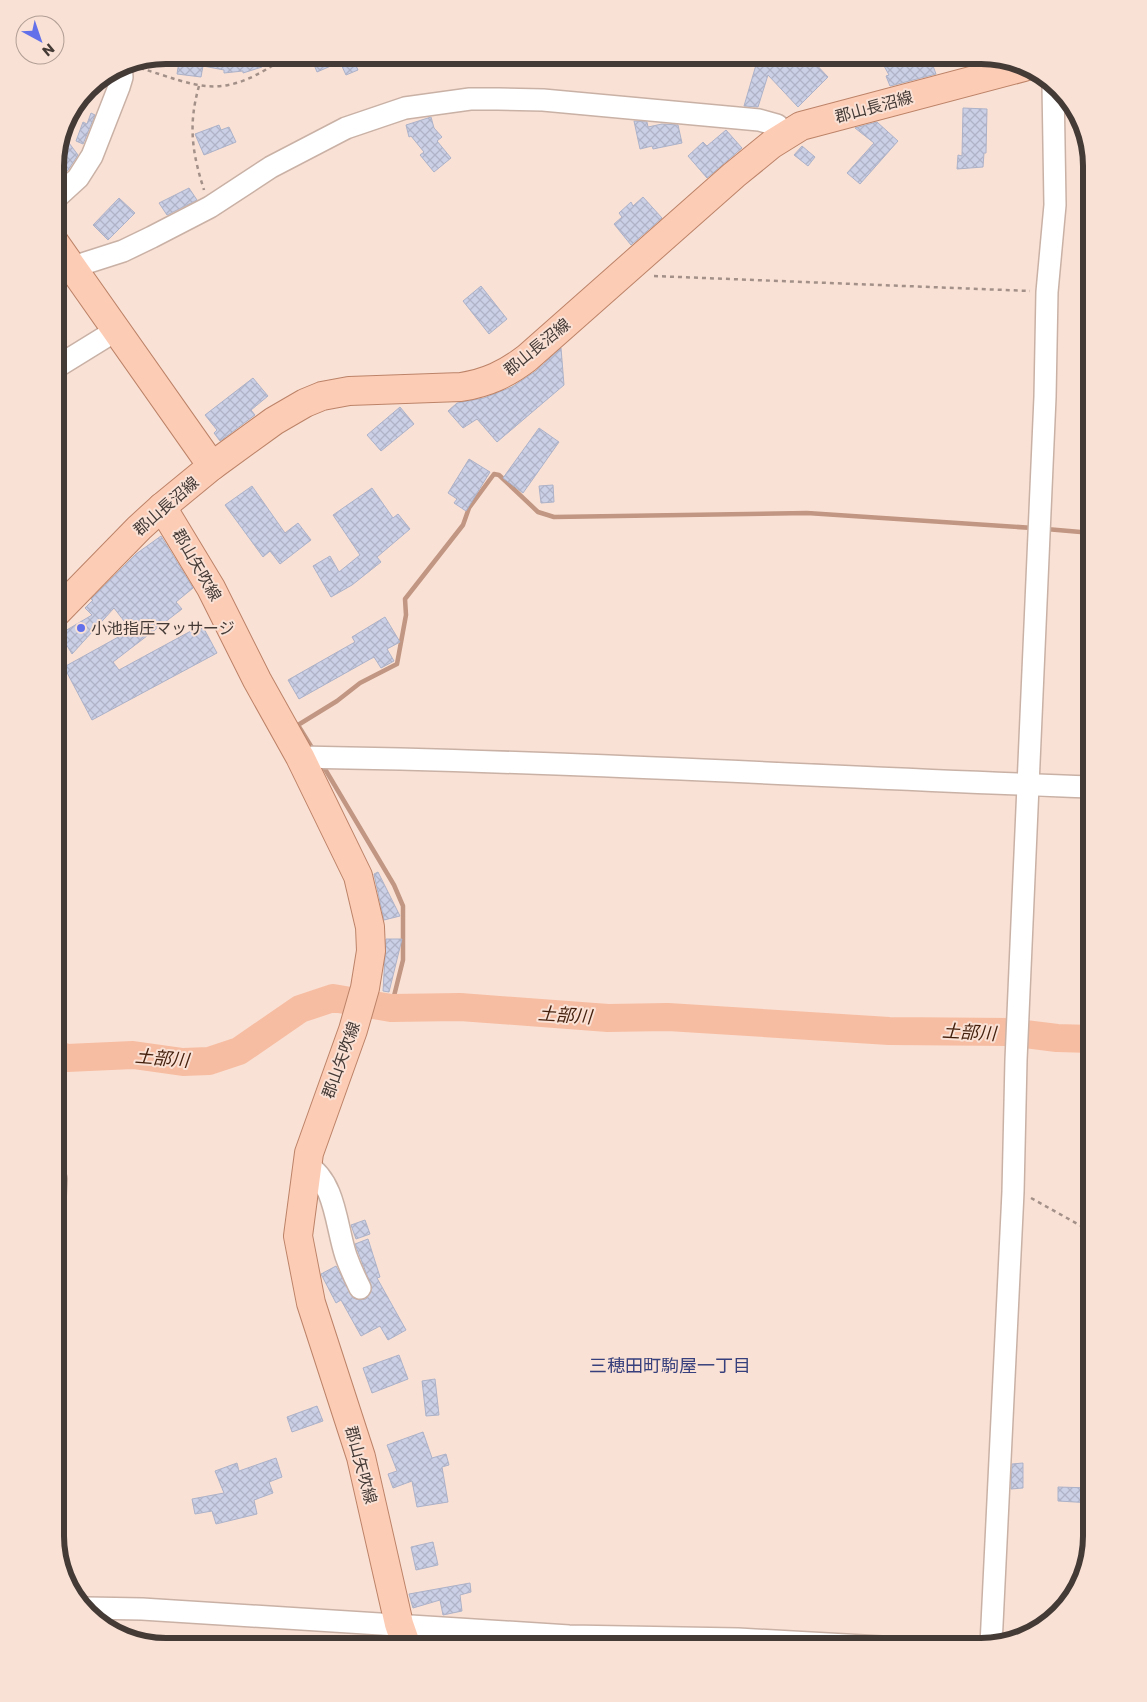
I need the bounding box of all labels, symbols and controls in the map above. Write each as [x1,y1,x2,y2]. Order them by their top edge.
north arrow [15,15,65,65]
text: N [38,39,59,61]
street label: 郡山長沼線 [832,86,916,128]
street label: 郡山長沼線 [499,313,575,381]
street label: 郡山長沼線 [128,471,204,541]
street label: 郡山矢吹線 [167,525,227,605]
place label: 小池指圧マッサージ [91,617,235,640]
marker: 小池指圧マッサージ [75,622,87,634]
water label: 土部川 [537,1001,595,1029]
street label: 郡山矢吹線 [317,1018,365,1102]
water label: 土部川 [941,1018,999,1046]
water label: 土部川 [134,1043,192,1073]
district label: 三穂田町駒屋一丁目 [589,1353,751,1378]
street label: 郡山矢吹線 [340,1423,382,1507]

